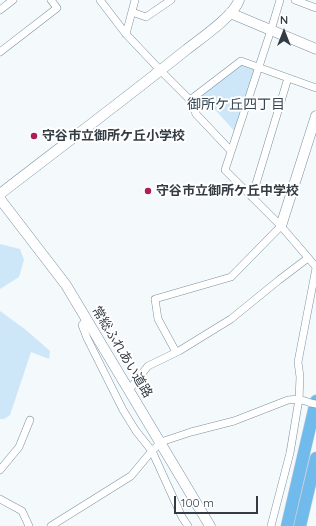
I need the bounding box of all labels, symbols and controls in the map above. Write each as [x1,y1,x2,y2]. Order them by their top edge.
north arrow [264,12,304,52]
text: N [280,13,288,27]
district label: 御所ケ丘四丁目 [187,97,285,113]
place label: 守谷市立御所ケ丘小学校 [42,128,185,144]
marker: 守谷市立御所ケ丘小学校 [29,131,39,141]
place label: 守谷市立御所ケ丘中学校 [156,183,299,199]
marker: 守谷市立御所ケ丘中学校 [143,186,153,196]
street label: 常総ふれあい道路 [89,303,155,401]
scale bar [176,488,260,514]
text: 100 m [181,495,214,510]

